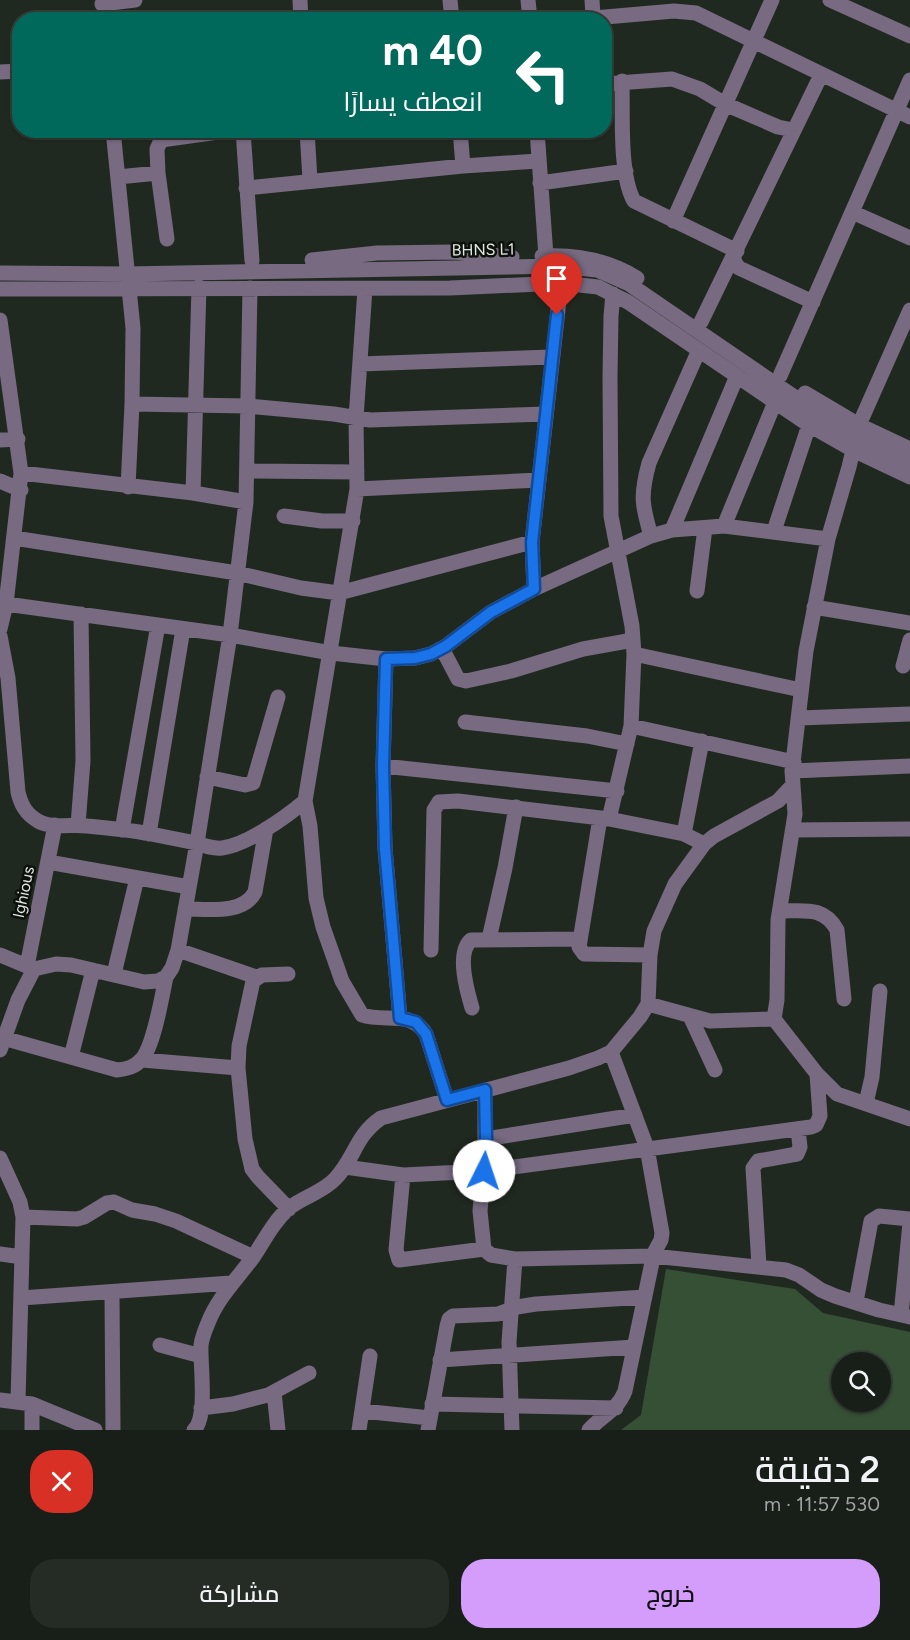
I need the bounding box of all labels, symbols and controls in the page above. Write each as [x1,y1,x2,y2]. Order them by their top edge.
text: 40 m [383,25,483,76]
icon: left [504,36,582,114]
text: انعطف يسارًا [343,85,483,118]
street label: BHNS L1 [451,239,515,260]
pin [531,253,582,315]
icon: arrive [540,262,573,295]
street label: Ighious [9,865,38,920]
position arrow [452,1139,516,1203]
map controls [831,1352,891,1412]
button: search [831,1352,891,1412]
text: 2 دقيقة [755,1448,880,1491]
button: close [30,1450,93,1513]
text: 530 m · 11:57 [764,1492,880,1516]
button: مشاركة [30,1559,449,1628]
button: خروج [461,1559,880,1628]

